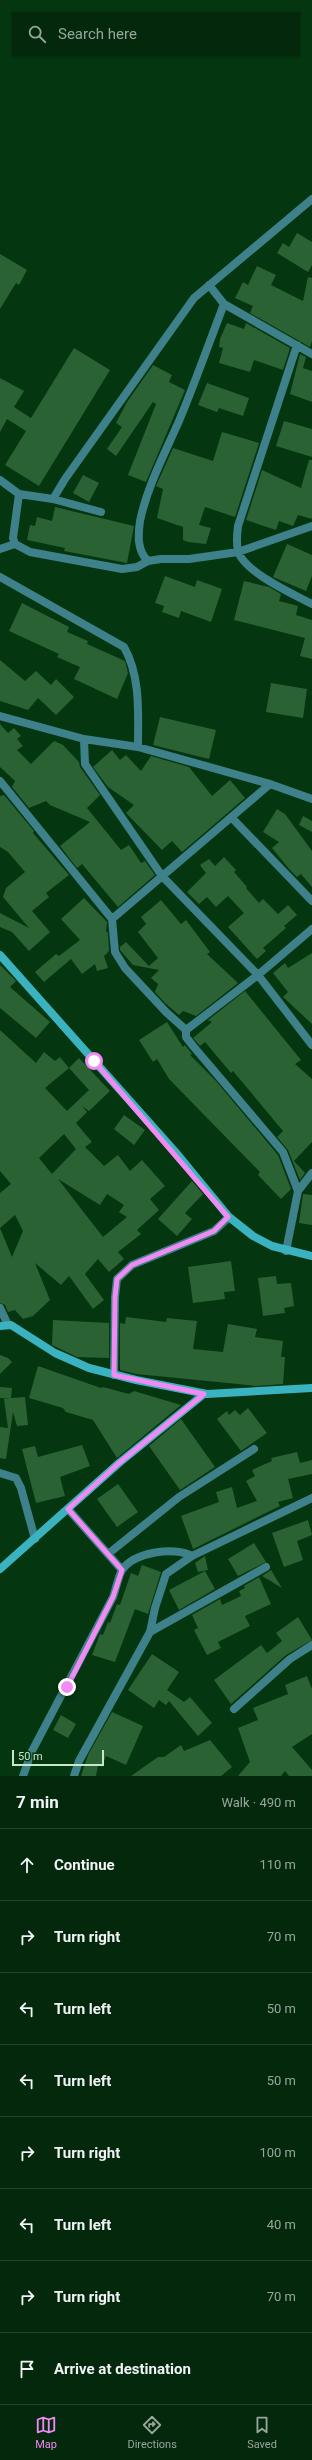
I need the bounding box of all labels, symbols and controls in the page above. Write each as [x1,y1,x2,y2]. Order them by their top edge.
search box [12,12,300,56]
icon: search [26,23,48,45]
text: Search here [58,25,137,43]
route start [85,1052,103,1070]
route end [58,1678,76,1696]
scale bar [12,1748,104,1767]
text: 50 m [18,1750,43,1763]
text: 7 min [16,1792,59,1812]
text: Walk · 490 m [221,1795,296,1810]
icon: ahead [16,1854,38,1876]
text: Continue [54,1856,115,1874]
text: 110 m [259,1857,296,1872]
icon: right [16,1926,38,1948]
text: Turn right [54,1928,120,1946]
text: 70 m [267,1929,296,1944]
icon: left [16,1998,38,2020]
text: Turn left [54,2000,111,2018]
text: 50 m [267,2001,296,2016]
icon: left [16,2070,38,2092]
text: Turn left [54,2072,111,2090]
text: 50 m [267,2073,296,2088]
icon: right [16,2142,38,2164]
text: Turn right [54,2144,120,2162]
text: 100 m [259,2145,296,2160]
icon: left [16,2214,38,2236]
text: Turn left [54,2216,111,2234]
text: 40 m [267,2217,296,2232]
icon: right [16,2286,38,2308]
text: Turn right [54,2288,120,2306]
text: 70 m [267,2289,296,2304]
icon: arrive [16,2358,38,2380]
text: Arrive at destination [54,2360,191,2378]
tab: Map [35,2414,57,2451]
tab: Directions [127,2414,177,2451]
tab: Saved [247,2414,277,2451]

